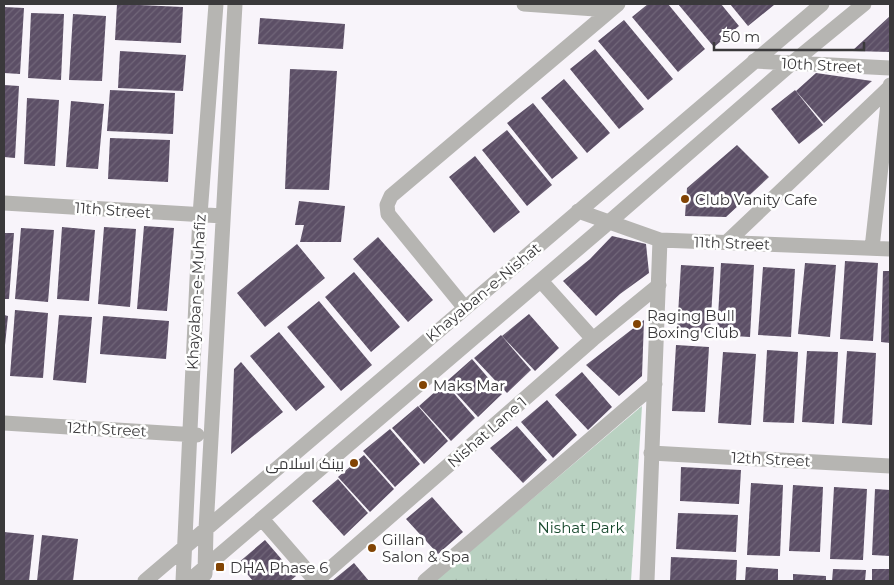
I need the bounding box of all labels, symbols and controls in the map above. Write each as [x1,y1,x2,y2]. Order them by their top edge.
scale bar [714,20,864,52]
text: 50 m [722,27,760,46]
street label: 10th Street [781,53,863,77]
place label: Club Vanity Cafe [695,190,817,209]
marker: Club Vanity Cafe [679,193,691,205]
street label: 11th Street [74,198,152,222]
street label: Khayaban-e-Muhafiz [182,213,210,370]
street label: 11th Street [694,232,770,254]
street label: Khayaban-e-Nishat [421,238,545,346]
place label: Raging Bull Boxing Club [647,306,739,342]
marker: Raging Bull Boxing Club [631,318,643,330]
place label: Maks Mar [433,376,505,395]
marker: Maks Mar [417,379,429,391]
street label: Nishat Lane 1 [443,392,531,472]
street label: 12th Street [67,417,147,441]
street label: 12th Street [731,447,811,471]
place label: بینک اسلامی [266,454,344,474]
marker: بینک اسلامی [348,457,360,469]
park label: Nishat Park [538,518,624,537]
place label: Gillan Salon & Spa [382,530,470,566]
marker: Gillan Salon & Spa [366,542,378,554]
place label: DHA Phase 6 [230,558,328,577]
marker: DHA Phase 6 [214,561,226,573]

